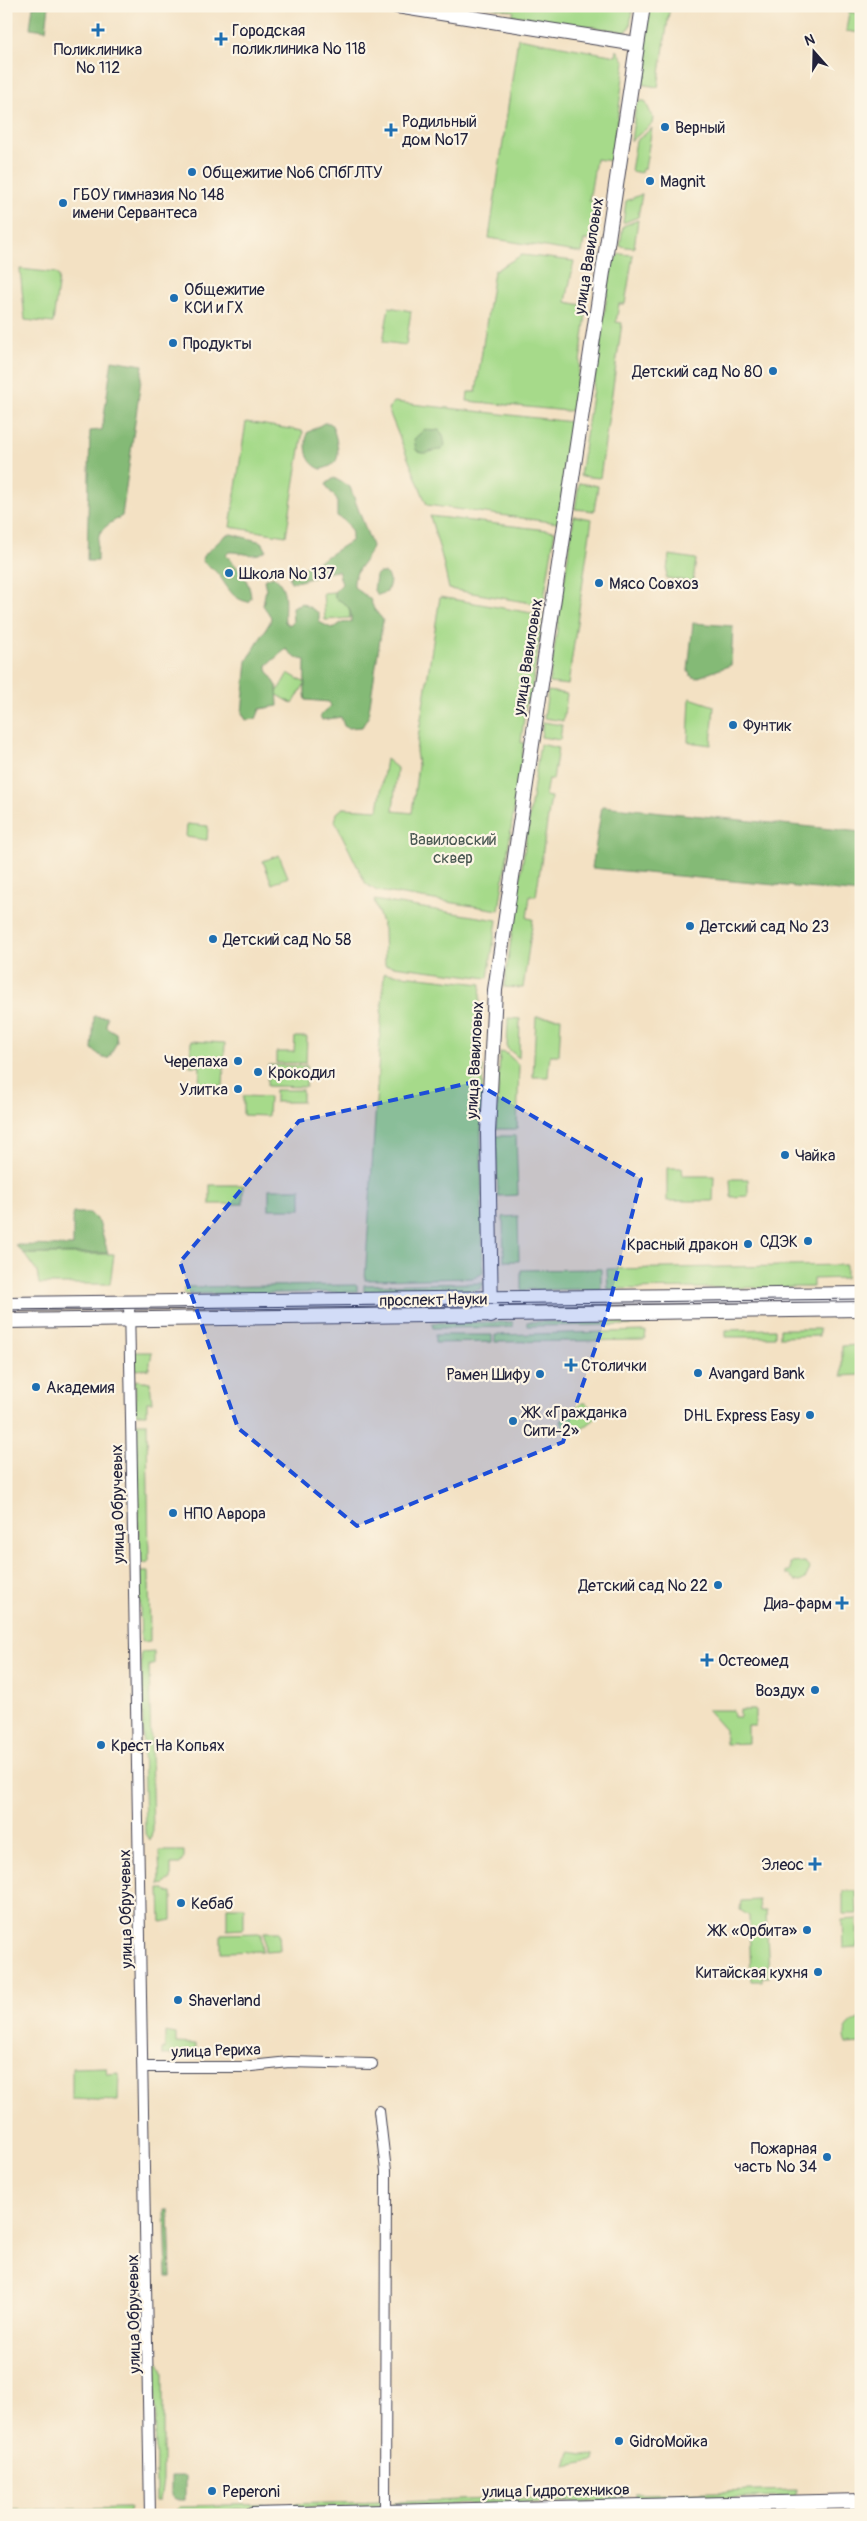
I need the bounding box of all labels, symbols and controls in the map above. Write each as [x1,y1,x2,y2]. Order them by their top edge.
place label: Городская поликлиника № 118 [232,21,366,59]
marker: Поликлиника № 112 [91,23,105,37]
north arrow [790,28,840,78]
text: N [802,31,817,50]
marker: Городская поликлиника № 118 [214,32,228,46]
place label: Поликлиника № 112 [54,40,142,78]
place label: Родильный дом №17 [402,112,477,150]
place label: Верный [675,118,725,138]
marker: Верный [659,121,671,133]
marker: Родильный дом №17 [384,123,398,137]
place label: Общежитие №6 СПбГЛТУ [202,163,383,183]
marker: Общежитие №6 СПбГЛТУ [186,166,198,178]
place label: Magnit [660,172,706,192]
marker: Magnit [644,175,656,187]
place label: ГБОУ гимназия № 148 имени Сервантеса [73,185,224,223]
street label: улица Вавиловых [570,196,608,317]
marker: ГБОУ гимназия № 148 имени Сервантеса [57,197,69,209]
place label: Общежитие КСИ и ГХ [184,280,265,318]
marker: Общежитие КСИ и ГХ [168,292,180,304]
place label: Продукты [183,334,252,354]
marker: Продукты [167,337,179,349]
place label: Детский сад № 80 [631,362,763,382]
marker: Детский сад № 80 [767,365,779,377]
place label: Школа № 137 [239,564,335,584]
marker: Школа № 137 [223,567,235,579]
place label: Мясо Совхоз [609,574,699,594]
marker: Мясо Совхоз [593,577,605,589]
street label: улица Вавиловых [509,597,547,718]
place label: Фунтик [743,716,792,736]
marker: Фунтик [727,719,739,731]
park label: Вавиловский сквер [409,830,497,868]
place label: Детский сад № 23 [699,917,829,937]
marker: Детский сад № 23 [684,920,696,932]
place label: Детский сад № 58 [222,930,351,950]
marker: Детский сад № 58 [207,933,219,945]
street label: улица Вавиловых [462,1001,488,1120]
place label: Черепаха [164,1052,228,1072]
marker: Черепаха [232,1055,244,1067]
place label: Крокодил [268,1063,335,1083]
marker: Крокодил [252,1066,264,1078]
place label: Улитка [179,1080,228,1100]
marker: Улитка [232,1083,244,1095]
place label: Чайка [795,1146,835,1166]
marker: Чайка [779,1149,791,1161]
place label: СДЭК [760,1232,798,1252]
place label: Красный дракон [627,1235,738,1255]
marker: СДЭК [802,1235,814,1247]
marker: Красный дракон [742,1238,754,1250]
street label: проспект Науки [379,1289,487,1311]
place label: Столички [581,1356,646,1376]
marker: Столички [565,1359,577,1371]
place label: Avangard Bank [708,1364,805,1384]
place label: Рамен Шифу [446,1365,530,1385]
marker: Avangard Bank [692,1367,704,1379]
marker: Рамен Шифу [534,1368,546,1380]
place label: Академия [46,1378,115,1398]
marker: Академия [30,1381,42,1393]
place label: ЖК «Гражданка Сити-2» [520,1403,627,1441]
place label: DHL Express Easy [683,1406,800,1426]
marker: DHL Express Easy [804,1409,816,1421]
marker: ЖК «Гражданка Сити-2» [507,1415,519,1427]
street label: улица Обручевых [107,1444,129,1565]
place label: НПО Аврора [183,1504,266,1524]
marker: НПО Аврора [167,1507,179,1519]
place label: Детский сад № 22 [577,1576,708,1596]
marker: Детский сад № 22 [712,1579,724,1591]
place label: Диа-фарм [763,1594,832,1614]
marker: Диа-фарм [836,1597,848,1609]
place label: Остеомед [718,1651,789,1671]
marker: Остеомед [700,1653,714,1667]
place label: Воздух [755,1681,805,1701]
marker: Воздух [809,1684,821,1696]
place label: Крест На Копьях [111,1736,225,1756]
marker: Крест На Копьях [95,1739,107,1751]
street label: улица Обручевых [115,1849,137,1970]
place label: Элеос [761,1855,804,1875]
marker: Элеос [808,1857,822,1871]
place label: Кебаб [191,1894,233,1914]
marker: Кебаб [175,1897,187,1909]
place label: ЖК «Орбита» [706,1921,797,1941]
marker: ЖК «Орбита» [801,1924,813,1936]
place label: Китайская кухня [695,1963,808,1983]
marker: Китайская кухня [812,1966,824,1978]
place label: Shaverland [188,1991,261,2011]
marker: Shaverland [172,1994,184,2006]
street label: улица Рериха [170,2039,261,2063]
place label: Пожарная часть № 34 [734,2139,817,2177]
marker: Пожарная часть № 34 [821,2151,833,2163]
street label: улица Обручевых [123,2254,145,2375]
place label: GidroМойка [629,2432,708,2452]
marker: GidroМойка [613,2435,625,2447]
street label: улица Гидротехников [481,2480,630,2502]
place label: Peperoni [222,2482,280,2502]
marker: Peperoni [206,2485,218,2497]

